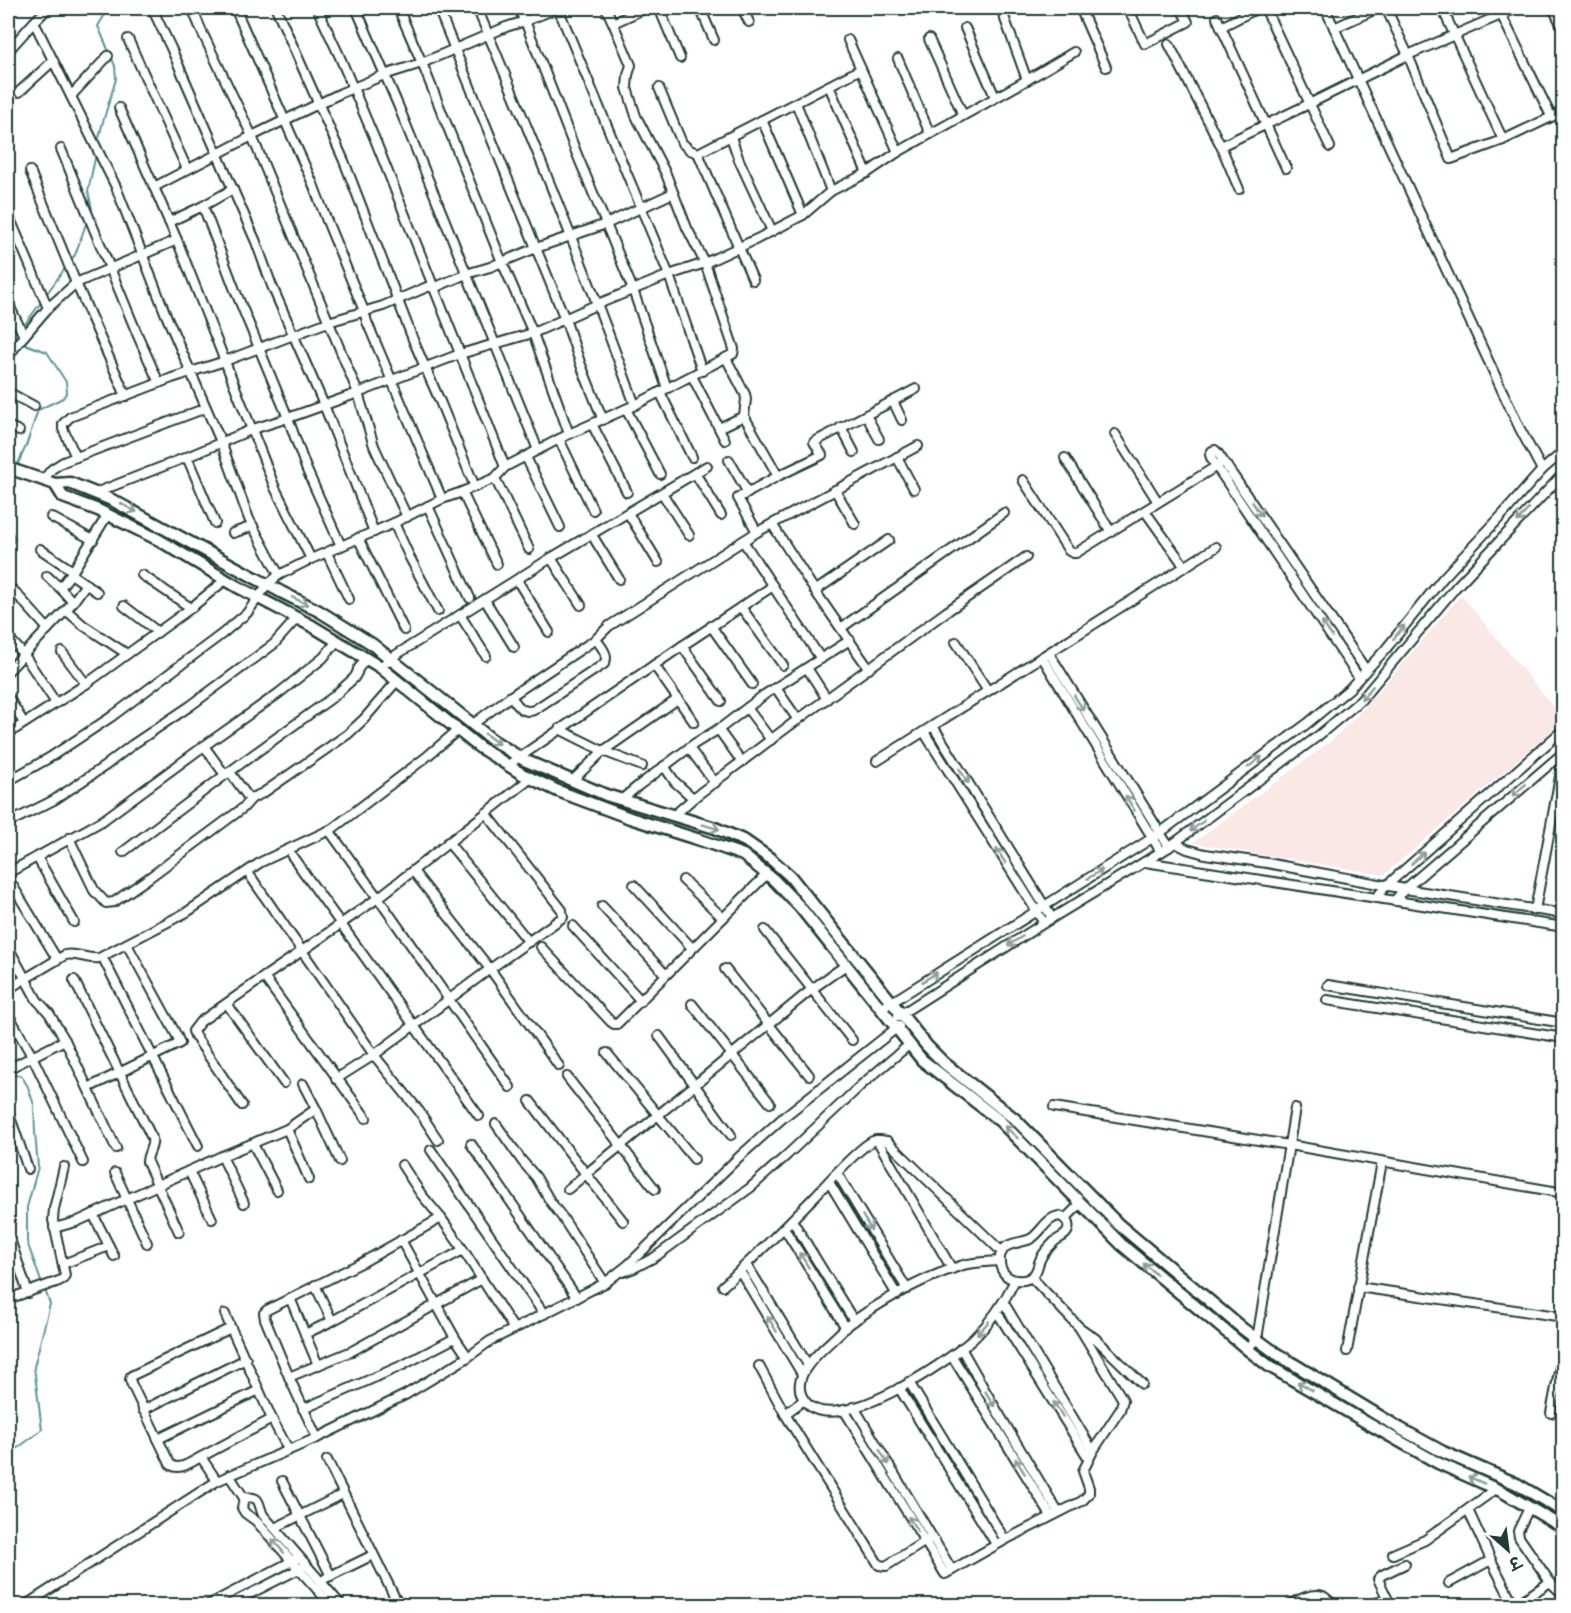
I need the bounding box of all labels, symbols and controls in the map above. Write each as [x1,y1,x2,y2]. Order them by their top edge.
one-way arrow [1250,501,1263,518]
one-way arrow [120,502,137,514]
one-way arrow [1516,507,1530,522]
one-way arrow [291,596,309,608]
one-way arrow [1321,621,1333,638]
one-way arrow [1393,624,1406,640]
one-way arrow [1360,685,1374,700]
one-way arrow [1074,694,1086,711]
one-way arrow [484,733,500,745]
one-way arrow [1247,756,1263,769]
one-way arrow [958,767,970,784]
one-way arrow [1511,784,1527,797]
one-way arrow [1123,794,1136,811]
one-way arrow [1190,820,1206,833]
one-way arrow [701,822,720,833]
one-way arrow [994,848,1006,865]
one-way arrow [1410,851,1425,865]
one-way arrow [1087,867,1104,880]
one-way arrow [1006,935,1023,948]
one-way arrow [921,971,938,983]
one-way arrow [1004,1124,1019,1139]
one-way arrow [862,1214,874,1231]
one-way arrow [798,1252,810,1269]
one-way arrow [1142,1262,1158,1275]
one-way arrow [765,1316,777,1333]
one-way arrow [976,1321,990,1336]
one-way arrow [1297,1380,1314,1392]
one-way arrow [984,1390,996,1407]
one-way arrow [1052,1401,1064,1418]
one-way arrow [879,1448,891,1465]
one-way arrow [1013,1458,1025,1475]
one-way arrow [1467,1474,1485,1485]
one-way arrow [907,1516,919,1533]
north arrow [1478,1520,1538,1580]
one-way arrow [271,1539,285,1554]
text: उ [1504,1549,1526,1575]

